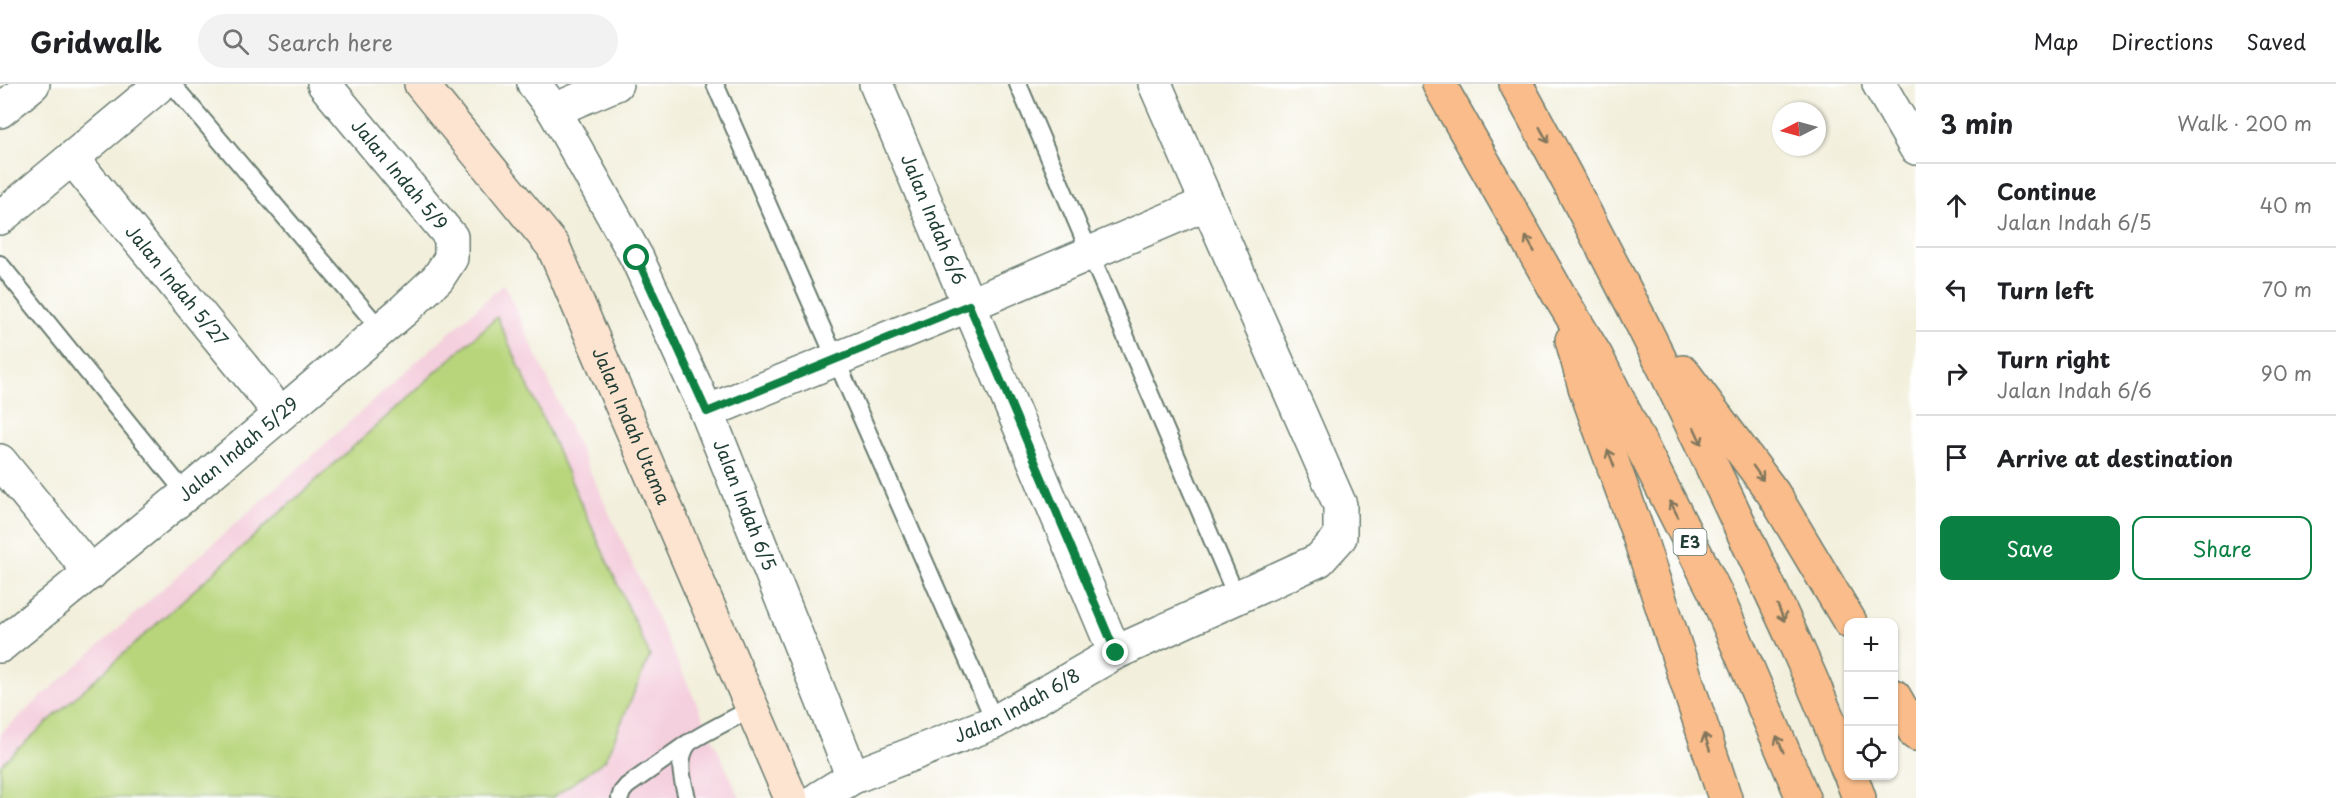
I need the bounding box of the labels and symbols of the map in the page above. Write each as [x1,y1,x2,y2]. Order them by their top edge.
north arrow [1772,102,1826,156]
street label: Jalan Indah 5/9 [346,113,455,236]
one-way arrow [1538,126,1550,143]
street label: Jalan Indah 6/6 [895,149,974,288]
street label: Jalan Indah 5/27 [120,218,235,351]
one-way arrow [1524,236,1536,253]
route start [623,244,649,270]
street label: Jalan Indah Utama [586,343,678,509]
street label: Jalan Indah 5/29 [172,390,304,507]
one-way arrow [1693,426,1705,444]
street label: Jalan Indah 6/5 [707,435,784,574]
one-way arrow [1604,449,1615,468]
one-way arrow [1752,464,1764,480]
one-way arrow [1667,501,1679,519]
road number: E3 [1674,529,1706,555]
one-way arrow [1776,603,1787,621]
route end [1102,639,1128,665]
street label: Jalan Indah 6/8 [950,661,1084,749]
one-way arrow [1700,733,1711,752]
one-way arrow [1774,736,1785,754]

